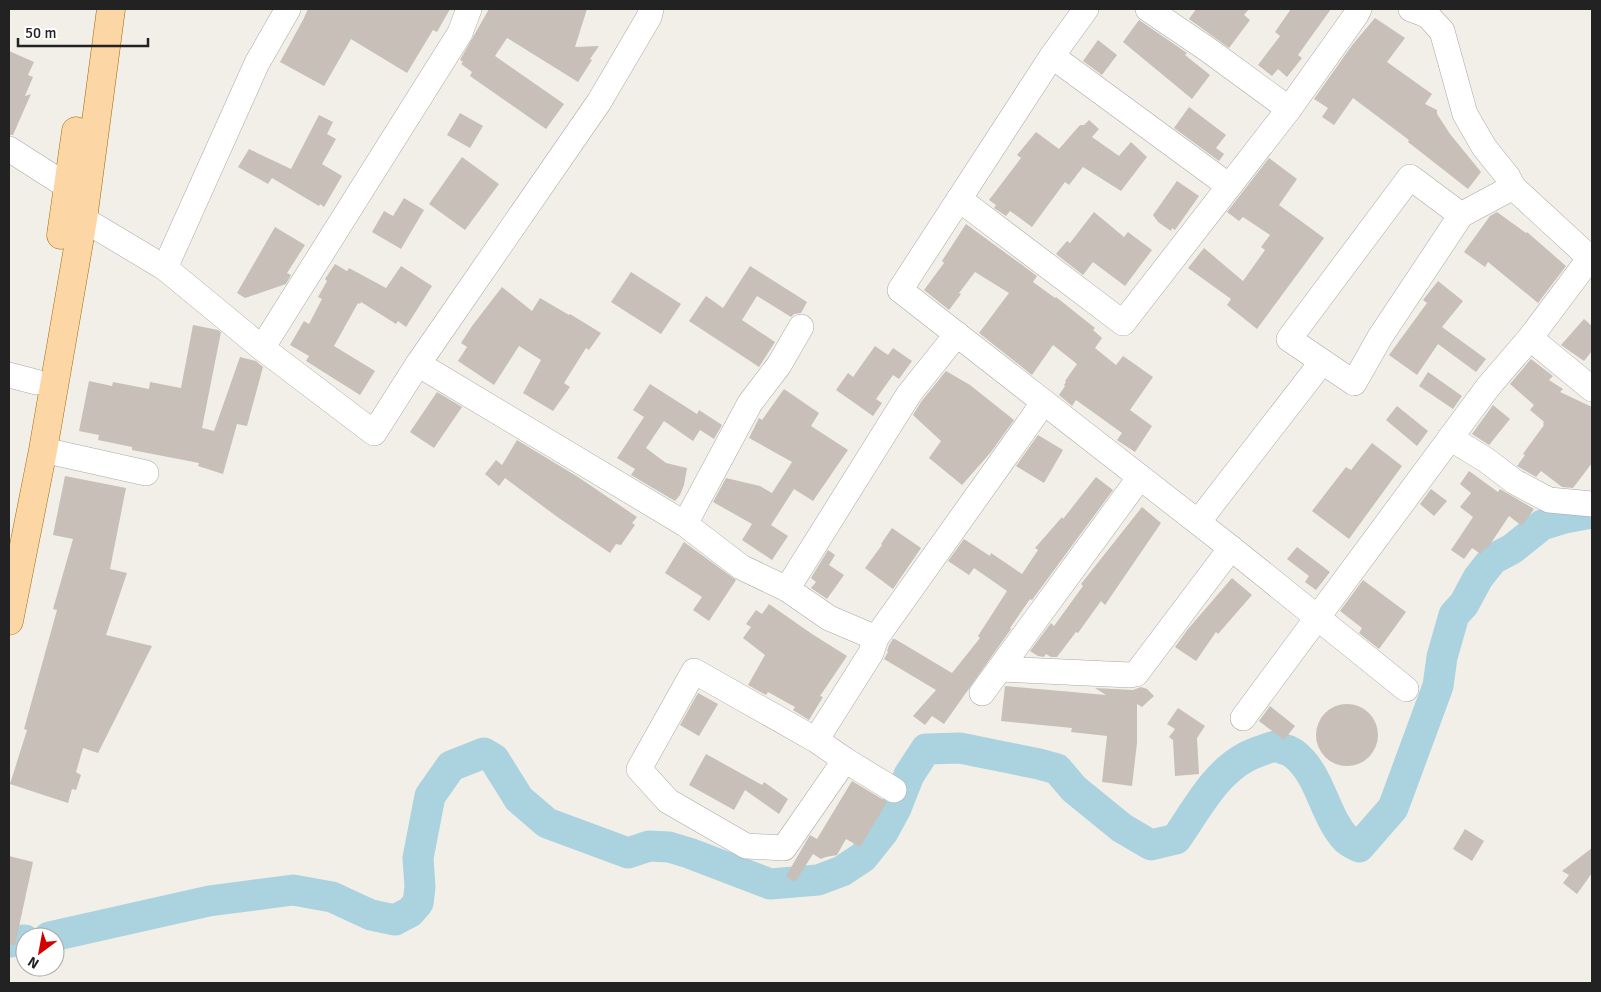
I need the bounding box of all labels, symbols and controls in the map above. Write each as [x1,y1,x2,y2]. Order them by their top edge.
scale bar [18,15,148,47]
text: 50 m [25,24,56,42]
north arrow [15,927,65,977]
text: N [25,953,42,972]

